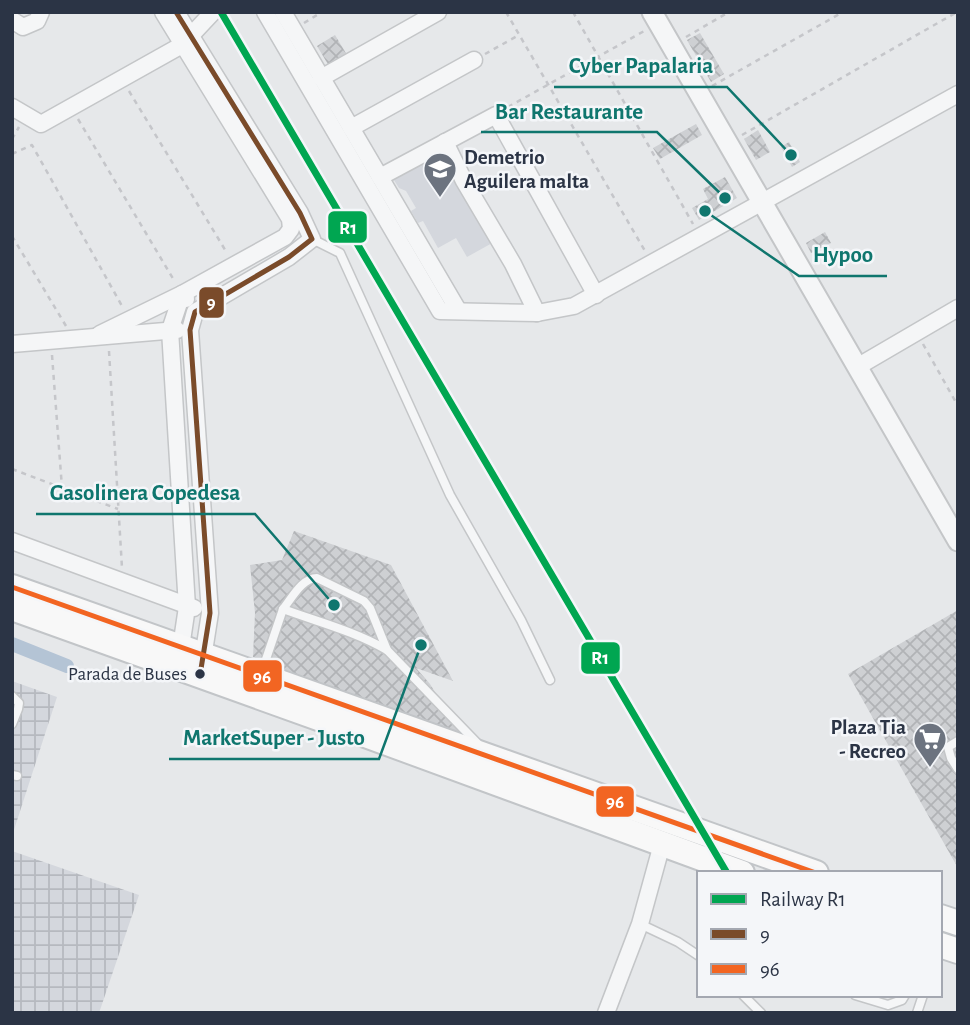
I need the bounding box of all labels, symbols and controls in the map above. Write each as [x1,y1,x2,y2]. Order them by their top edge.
callout: Cyber Papalaria [554,43,727,87]
text: Cyber Papalaria [569,55,713,78]
callout: Bar Restaurante [481,88,657,132]
text: Bar Restaurante [495,101,643,124]
place label: Demetrio Aguilera malta [464,147,589,192]
school or university icon: Demetrio Aguilera malta [421,150,459,199]
line badge: R1 [327,210,368,244]
text: R1 [339,219,357,238]
callout: Hypoo [799,232,887,276]
text: Hypoo [813,244,873,267]
line badge: 9 [198,286,225,319]
text: 9 [206,294,216,313]
callout: Gasolinera Copedesa [36,470,255,514]
text: Gasolinera Copedesa [50,482,240,505]
line badge: R1 [580,641,621,675]
text: R1 [591,649,609,668]
line badge: 96 [242,659,283,693]
place label: Parada de Buses [68,665,187,684]
marker: Parada de Buses [193,667,207,681]
text: 96 [253,668,271,687]
callout: MarketSuper - Justo [169,715,379,759]
place label: Plaza Tia - Recreo [830,717,906,762]
supermarket icon: Plaza Tia - Recreo [911,720,949,769]
text: MarketSuper - Justo [183,727,365,750]
line badge: 96 [595,785,635,818]
text: 96 [606,793,624,812]
legend [697,871,942,997]
text: Railway R1 [760,889,846,910]
text: 9 [760,924,770,945]
text: 96 [760,959,780,980]

